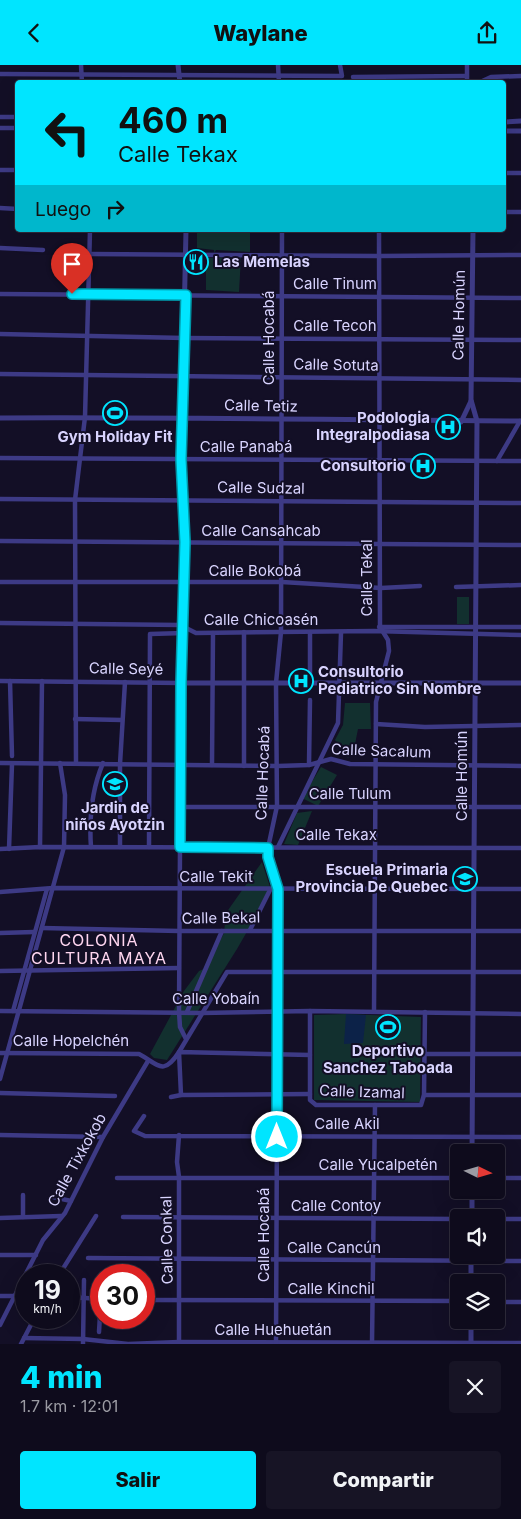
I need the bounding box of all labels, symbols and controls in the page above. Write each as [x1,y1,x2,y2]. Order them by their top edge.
icon: back [20,19,48,47]
icon: share [473,19,501,47]
text: Waylane [213,20,308,46]
text: 460 m [118,99,228,141]
icon: left [35,100,100,165]
text: Calle Tekax [118,141,238,167]
icon: right [101,195,129,223]
text: Luego [35,198,91,221]
pin [51,243,93,294]
restaurant icon: Las Memelas [183,249,209,275]
icon: arrive [58,250,86,278]
place label: Las Memelas [214,252,310,271]
street label: Calle Homún [448,270,469,360]
street label: Calle Tinum [293,274,377,293]
street label: Calle Hocabá [259,291,278,385]
street label: Calle Tecoh [293,316,377,335]
street label: Calle Sotuta [293,354,379,375]
street label: Calle Tetiz [224,395,298,416]
sports icon: Gym Holiday Fit [102,400,128,426]
place label: Podologia Integralpodiasa [316,408,430,444]
hospital icon: Podologia Integralpodiasa [435,414,461,440]
place label: Gym Holiday Fit [58,427,173,446]
street label: Calle Panabá [200,437,292,456]
hospital icon: Consultorio [410,453,436,479]
place label: Consultorio [320,456,406,475]
street label: Calle Sudzal [217,477,305,498]
street label: Calle Cansahcab [201,521,321,540]
street label: Calle Tekal [357,539,376,617]
street label: Calle Bokobá [208,561,302,580]
street label: Calle Chicoasén [204,610,318,629]
street label: Calle Seyé [89,658,163,679]
place label: Consultorio Pediatrico Sin Nombre [318,662,481,698]
hospital icon: Consultorio Pediatrico Sin Nombre [288,668,314,694]
street label: Calle Hocabá [251,725,274,821]
street label: Calle Homún [452,731,471,821]
street label: Calle Sacalum [330,739,432,762]
school or university icon: Jardin de niños Ayotzin [102,771,128,797]
street label: Calle Tulum [309,784,391,803]
place label: Jardin de niños Ayotzin [65,798,165,834]
street label: Calle Tekax [295,825,377,844]
place label: Escuela Primaria Provincia De Quebec [296,860,448,896]
school or university icon: Escuela Primaria Provincia De Quebec [452,866,478,892]
street label: Calle Tekit [179,867,253,886]
street label: Calle Bekal [182,907,260,928]
district label: COLONIA CULTURA MAYA [31,930,167,968]
street label: Calle Yobaín [172,989,260,1008]
sports icon: Deportivo Sanchez Taboada [375,1014,401,1040]
street label: Calle Hopelchén [13,1031,129,1050]
place label: Deportivo Sanchez Taboada [323,1041,453,1077]
street label: Calle Izamal [319,1081,405,1102]
street label: Calle Tixkokob [43,1110,110,1210]
position arrow [250,1110,302,1162]
street label: Calle Akil [314,1114,380,1133]
north arrow [450,1144,505,1199]
map controls [450,1144,505,1329]
street label: Calle Yucalpetén [318,1155,438,1174]
street label: Calle Hocabá [254,1188,273,1282]
street label: Calle Conkal [156,1195,177,1285]
street label: Calle Contoy [291,1196,382,1215]
button: sound [450,1209,505,1264]
street label: Calle Cancún [287,1238,381,1257]
speed limit sign: 30 [90,1264,155,1329]
button: layers [450,1274,505,1329]
text: 19 [34,1275,61,1305]
street label: Calle Kinchil [287,1279,375,1298]
text: km/h [33,1301,62,1316]
street label: Calle Huehuetán [214,1320,332,1339]
text: 4 min [20,1359,103,1395]
button: close [449,1361,501,1413]
text: 1.7 km · 12:01 [20,1396,118,1416]
button: Salir [20,1451,256,1509]
button: Compartir [266,1451,501,1509]

